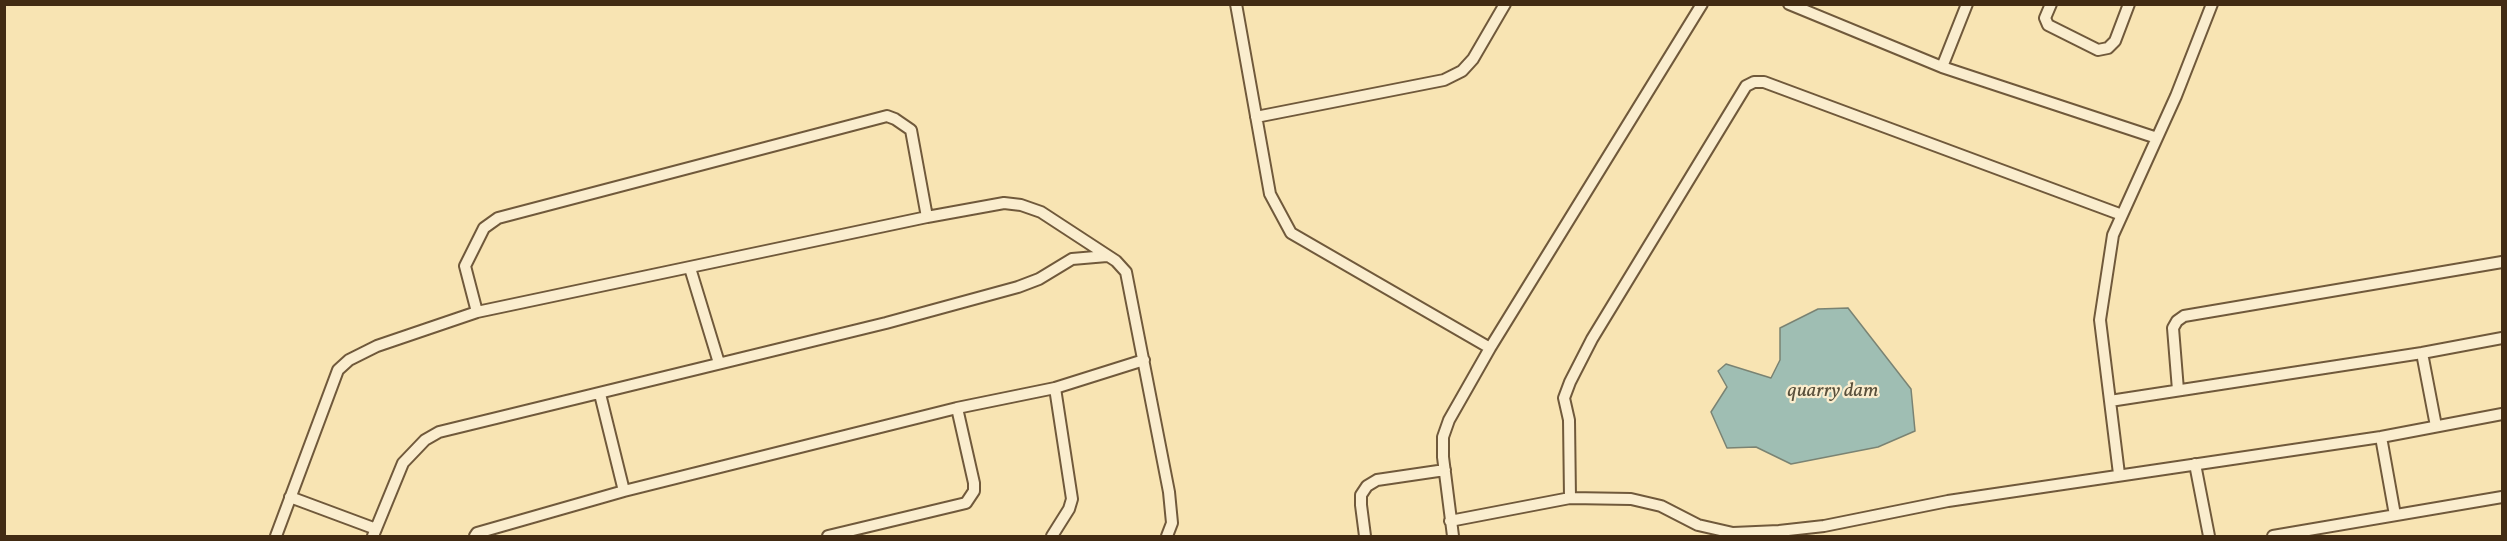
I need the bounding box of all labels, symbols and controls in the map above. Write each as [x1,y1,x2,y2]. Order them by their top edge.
water label: quarry dam [1788,380,1878,404]

